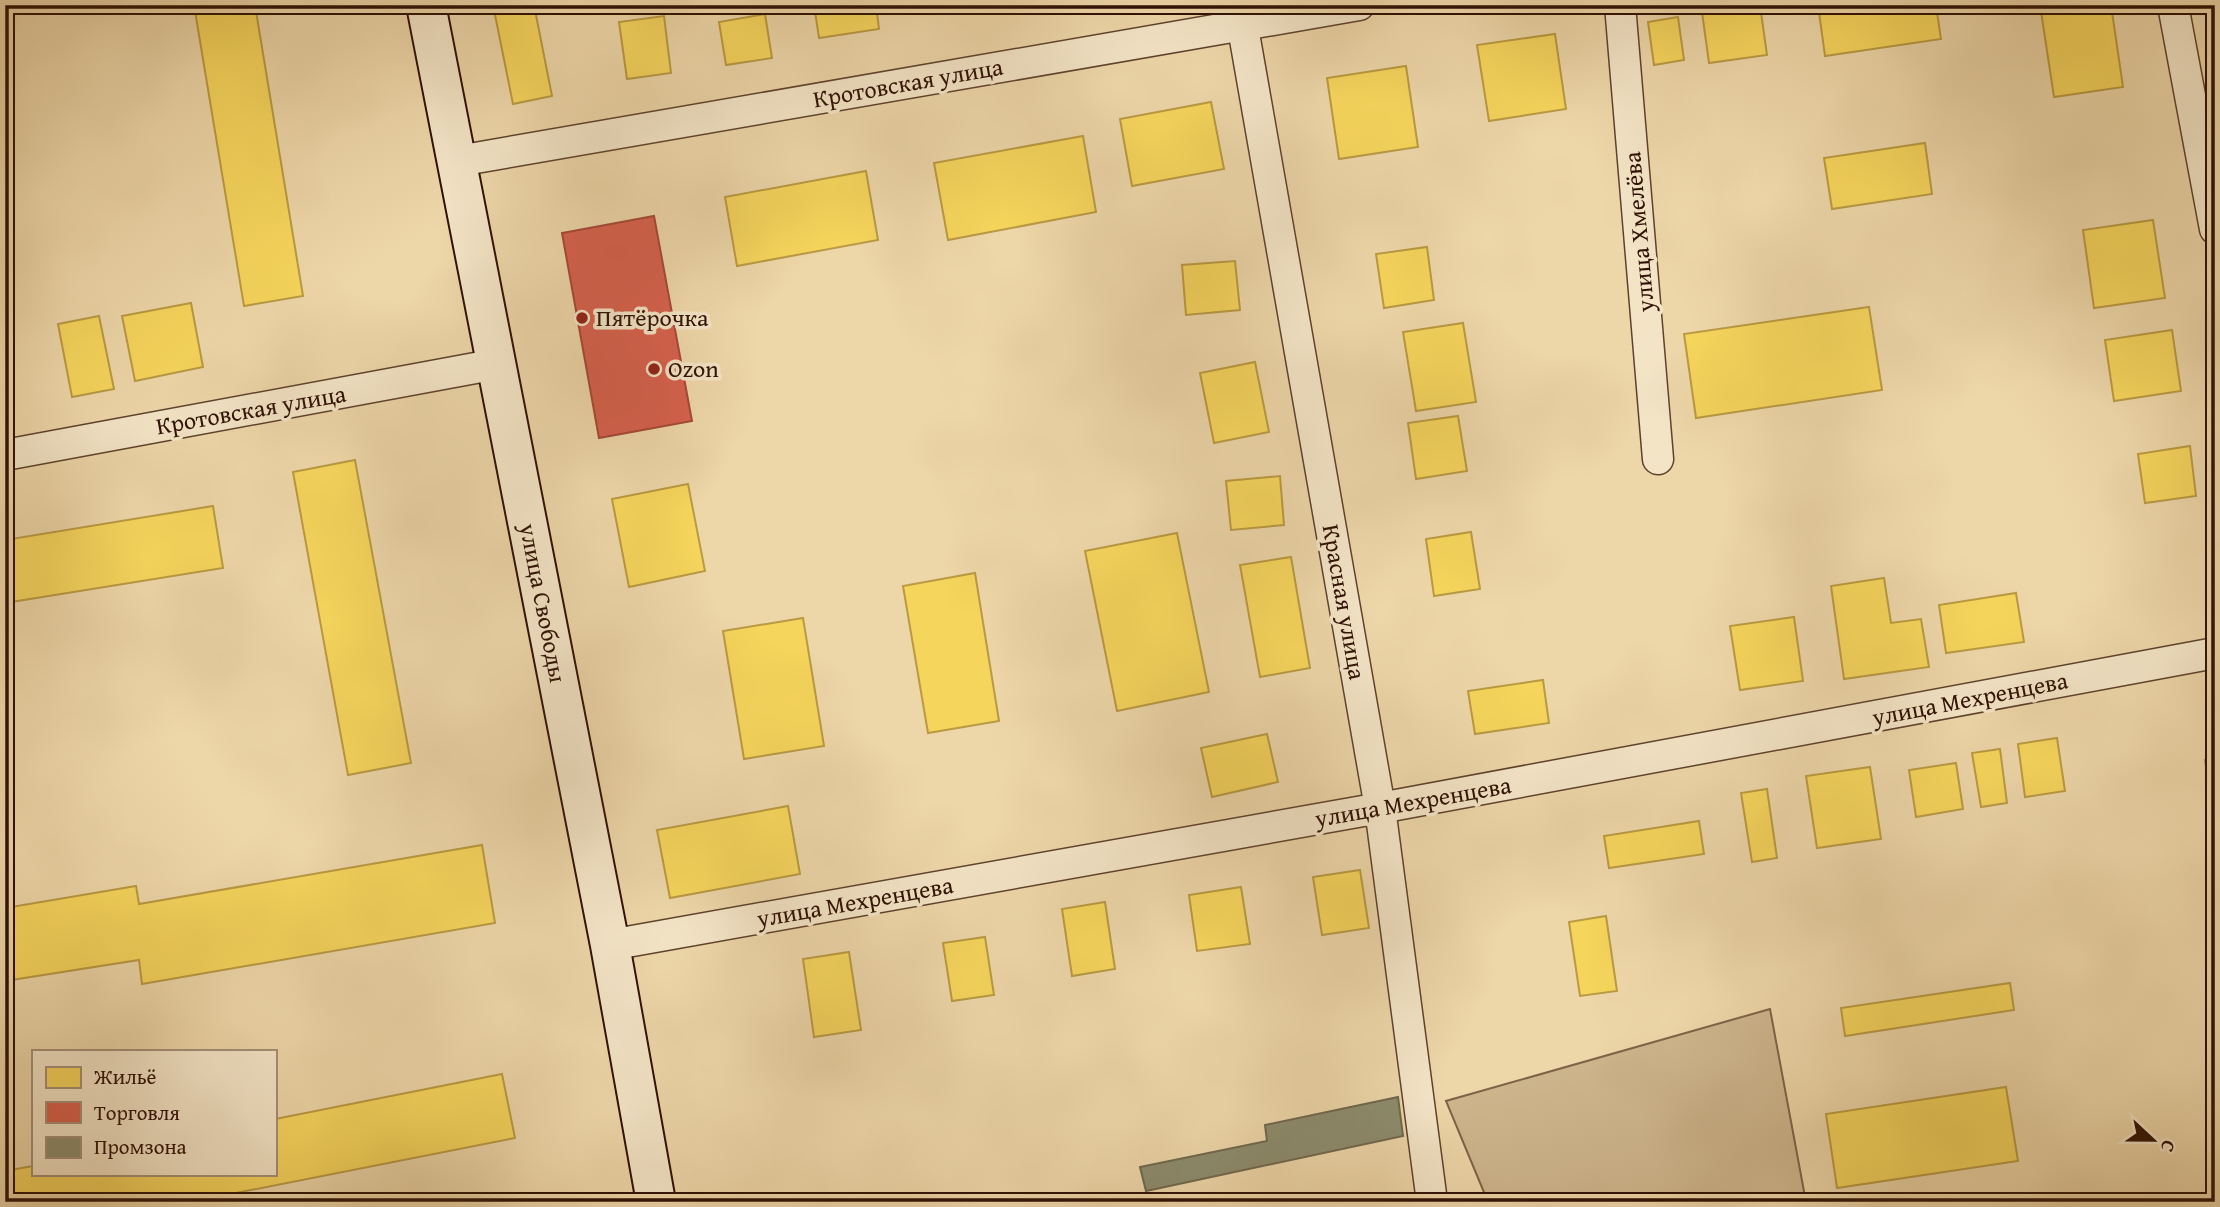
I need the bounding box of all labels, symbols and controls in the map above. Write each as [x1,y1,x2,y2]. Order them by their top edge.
street label: Кротовская улица [810,48,1006,116]
street label: улица Хмелёва [1614,150,1663,315]
place label: Пятёрочка [596,300,709,335]
marker: Пятёрочка [574,310,590,326]
place label: Ozon [668,351,719,386]
marker: Ozon [646,361,662,377]
street label: Кротовская улица [153,375,349,443]
street label: улица Свободы [511,519,576,686]
street label: Красная улица [1314,521,1375,683]
street label: улица Мехренцева [1868,662,2071,735]
street label: улица Мехренцева [1311,767,1514,836]
street label: улица Мехренцева [753,867,956,936]
legend [32,1050,276,1176]
text: Жильё [93,1061,157,1092]
text: Торговля [94,1097,180,1128]
north arrow [2118,1106,2188,1176]
text: Промзона [94,1131,187,1162]
text: С [2154,1136,2184,1157]

